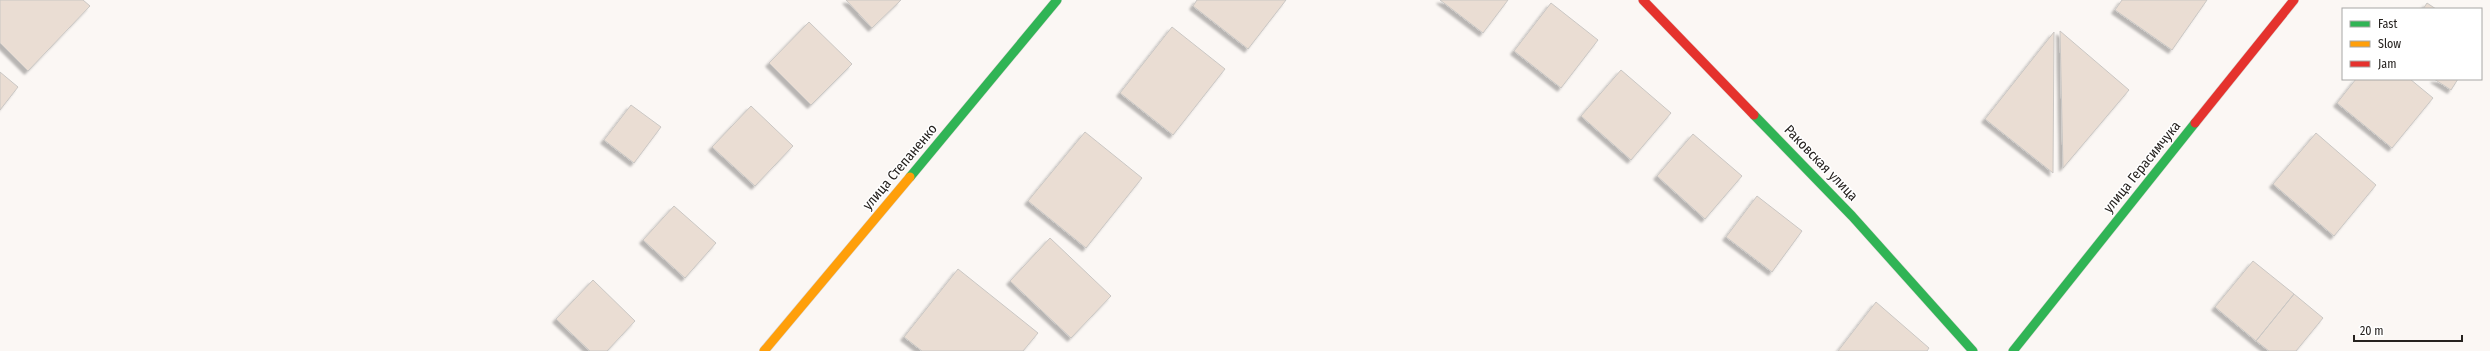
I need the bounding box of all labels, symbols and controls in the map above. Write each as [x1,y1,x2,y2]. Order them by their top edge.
legend [2342,8,2482,80]
text: Fast [2378,17,2397,31]
text: Slow [2378,37,2401,51]
text: Jam [2378,57,2396,71]
street label: улица Герасимчука [2100,118,2184,216]
street label: улица Степаненко [859,121,941,213]
street label: Раковская улица [1781,122,1862,205]
scale bar [2354,317,2462,343]
text: 20 m [2360,324,2384,338]

